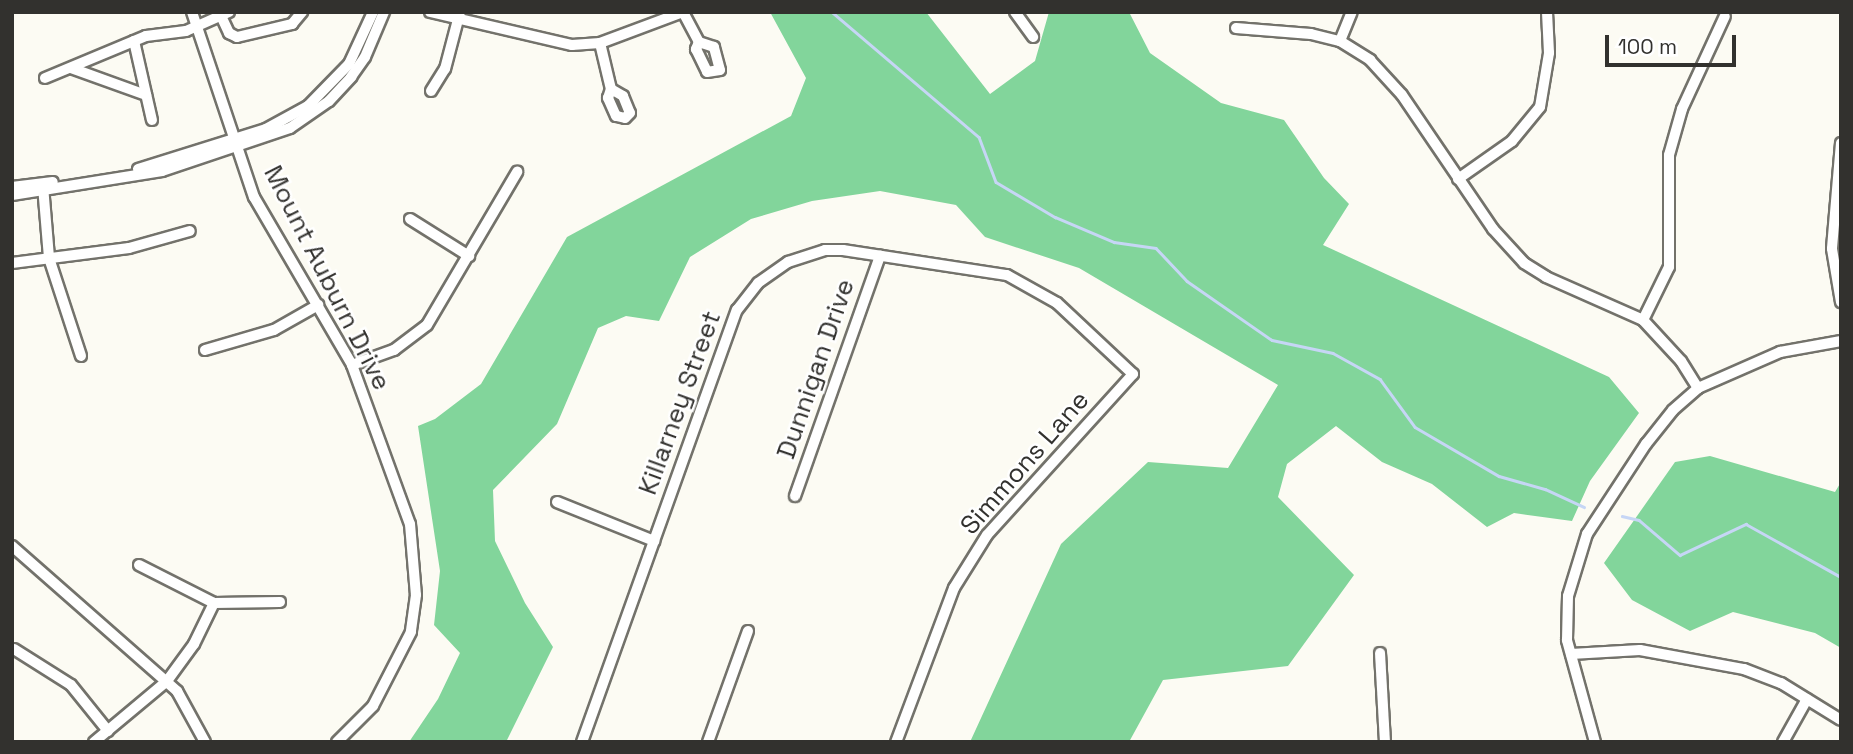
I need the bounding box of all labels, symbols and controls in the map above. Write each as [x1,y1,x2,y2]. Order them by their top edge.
scale bar [1608,21,1739,65]
text: 100 m [1618,33,1677,60]
street label: Mount Auburn Drive [257,160,397,396]
street label: Dunnigan Drive [771,275,861,463]
street label: Killarney Street [632,307,728,499]
street label: Simmons Lane [954,385,1096,541]

